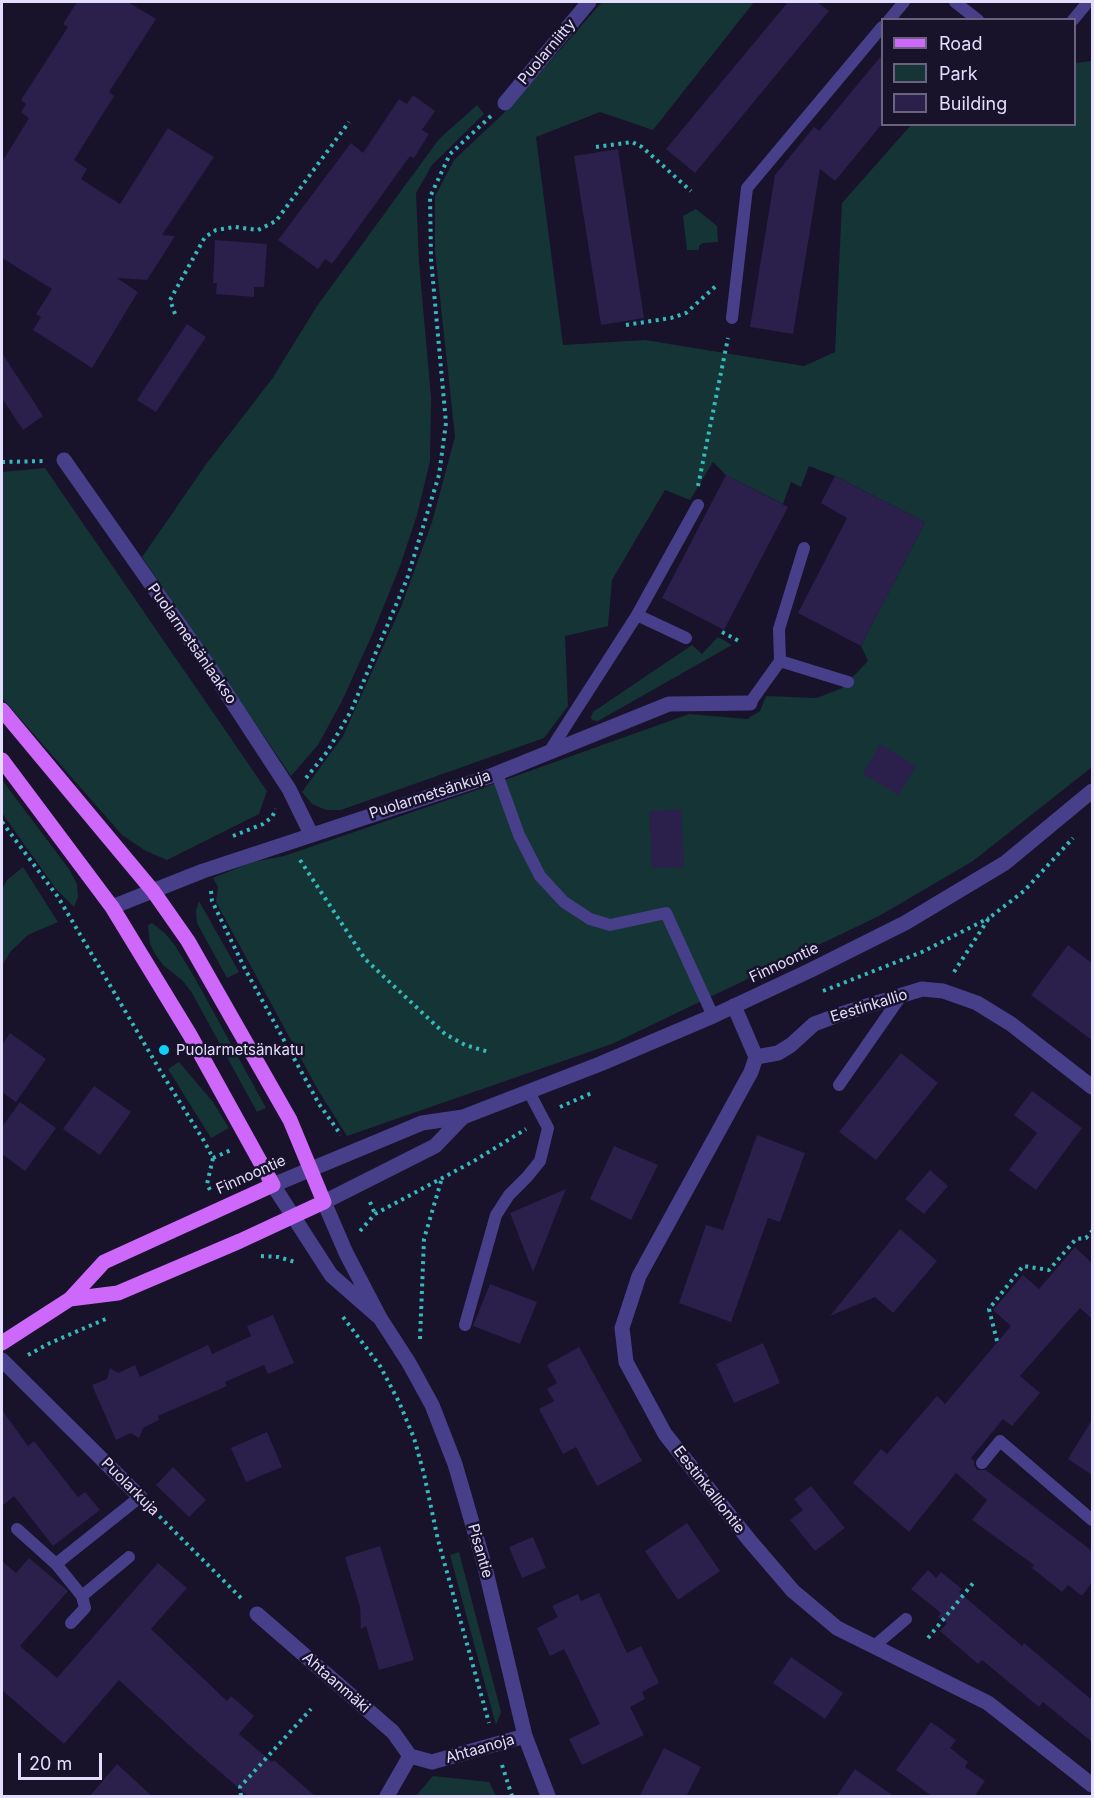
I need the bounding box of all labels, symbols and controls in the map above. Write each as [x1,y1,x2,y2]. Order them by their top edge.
street label: Puolarniitty [514,16,580,88]
legend [881,18,1076,126]
text: Road [939,33,982,54]
text: Park [939,63,978,84]
text: Building [939,93,1007,114]
street label: Puolarmetsänlaakso [144,580,240,708]
street label: Puolarmetsänkuja [367,767,493,823]
street label: Finnoontie [747,939,821,987]
street label: Eestinkallio [828,986,910,1026]
place label: Puolarmetsänkatu [176,1041,304,1059]
marker: Puolarmetsänkatu [157,1043,171,1057]
street label: Finnoontie [213,1152,289,1198]
street label: Eestinkalliontie [669,1443,749,1537]
street label: Puolarkuja [97,1454,163,1520]
street label: Pisantie [464,1522,496,1580]
street label: Ahtaanmäki [299,1649,373,1717]
street label: Ahtaanoja [443,1731,517,1767]
scale bar [21,1741,105,1779]
text: 20 m [29,1753,72,1774]

